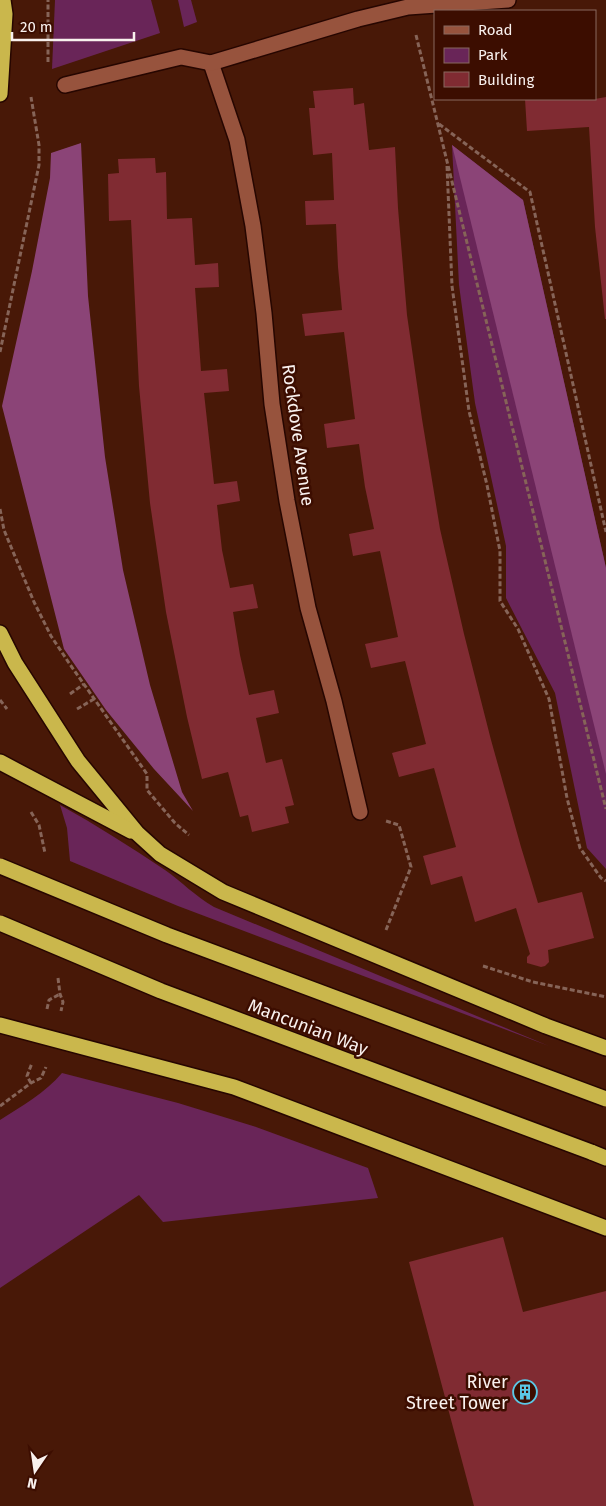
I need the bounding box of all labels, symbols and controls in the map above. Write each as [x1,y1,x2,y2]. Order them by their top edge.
scale bar [12,10,135,42]
legend [434,10,596,100]
text: 20 m [20,18,53,36]
text: Road [478,21,513,39]
text: Park [478,46,508,64]
text: Building [478,71,534,89]
street label: Rockdove Avenue [277,363,319,507]
street label: Mancunian Way [245,994,371,1060]
place label: River Street Tower [406,1371,508,1414]
building icon: River Street Tower [512,1379,538,1405]
north arrow [10,1446,60,1496]
text: N [26,1474,39,1493]

